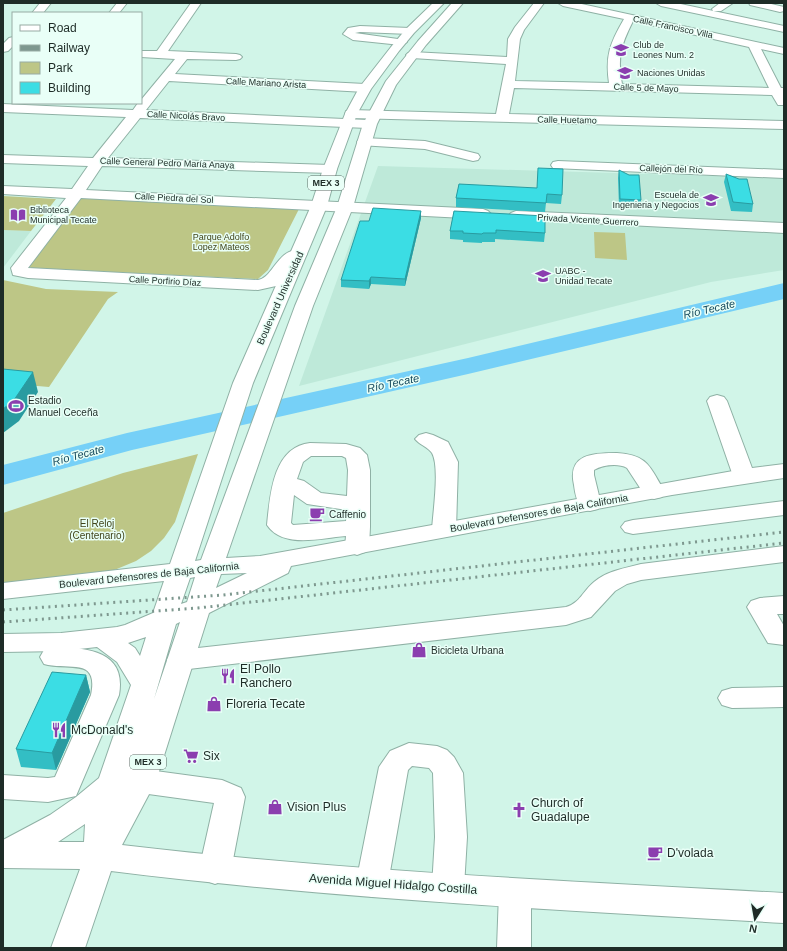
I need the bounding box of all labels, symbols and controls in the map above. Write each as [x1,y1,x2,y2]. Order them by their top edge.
legend [12,12,142,104]
street label: Calle Francisco Villa [632,14,714,40]
text: Road [48,21,77,35]
place label: Club de Leones Num. 2 [633,40,694,60]
text: Railway [48,41,90,55]
school or university icon: Club de Leones Num. 2 [612,41,630,59]
text: Park [48,61,74,75]
school or university icon: Naciones Unidas [616,64,634,82]
place label: Naciones Unidas [637,68,706,78]
street label: Calle Mariano Arista [226,76,306,90]
text: Building [48,81,91,95]
street label: Calle 5 de Mayo [613,82,679,94]
street label: Calle Nicolás Bravo [147,109,225,123]
street label: Calle Huetamo [537,114,597,126]
street label: Calle General Pedro María Anaya [100,156,234,170]
street label: Callejón del Río [639,163,703,175]
road number: MEX 3 [308,176,344,190]
place label: Escuela de Ingenieria y Negocios [612,190,699,210]
street label: Calle Piedra del Sol [134,191,214,205]
school or university icon: Escuela de Ingenieria y Negocios [702,191,720,209]
place label: Biblioteca Municipal Tecate [30,205,97,225]
library icon: Biblioteca Municipal Tecate [9,206,27,224]
street label: Privada Vicente Guerrero [537,212,639,228]
park label: Parque Adolfo Lopez Mateos [193,232,250,252]
street label: Boulevard Universidad [255,250,305,346]
place label: UABC - Unidad Tecate [555,266,612,286]
school or university icon: UABC - Unidad Tecate [534,267,552,285]
street label: Calle Porfirio Díaz [129,274,202,288]
water label: Río Tecate [682,297,736,321]
water label: Río Tecate [366,372,420,394]
place label: Estadio Manuel Ceceña [28,395,98,418]
sports icon: Estadio Manuel Ceceña [7,397,25,415]
water label: Río Tecate [51,442,105,468]
street label: Boulevard Defensores de Baja California [449,492,629,534]
cafe icon: Caffenio [308,505,326,523]
place label: Caffenio [329,509,367,520]
park label: El Reloj (Centenario) [69,518,125,541]
street label: Boulevard Defensores de Baja California [59,560,240,590]
shop icon: Bicicleta Urbana [410,641,428,659]
place label: Bicicleta Urbana [431,645,504,656]
place label: El Pollo Ranchero [240,662,292,690]
restaurant icon: El Pollo Ranchero [219,667,237,685]
shop icon: Floreria Tecate [205,695,223,713]
place label: Floreria Tecate [226,697,305,711]
restaurant icon: McDonald's [50,721,68,739]
place label: McDonald's [71,723,133,737]
supermarket icon: Six [182,747,200,765]
place label: Six [203,749,220,763]
road number: MEX 3 [130,755,166,769]
place label: Church of Guadalupe [531,796,590,824]
shop icon: Vision Plus [266,798,284,816]
place label: Vision Plus [287,800,346,814]
church icon: Church of Guadalupe [510,801,528,819]
cafe icon: D'volada [646,844,664,862]
place label: D'volada [667,846,714,860]
street label: Avenida Miguel Hidalgo Costilla [308,871,478,897]
north arrow [735,899,775,939]
text: N [748,922,758,935]

